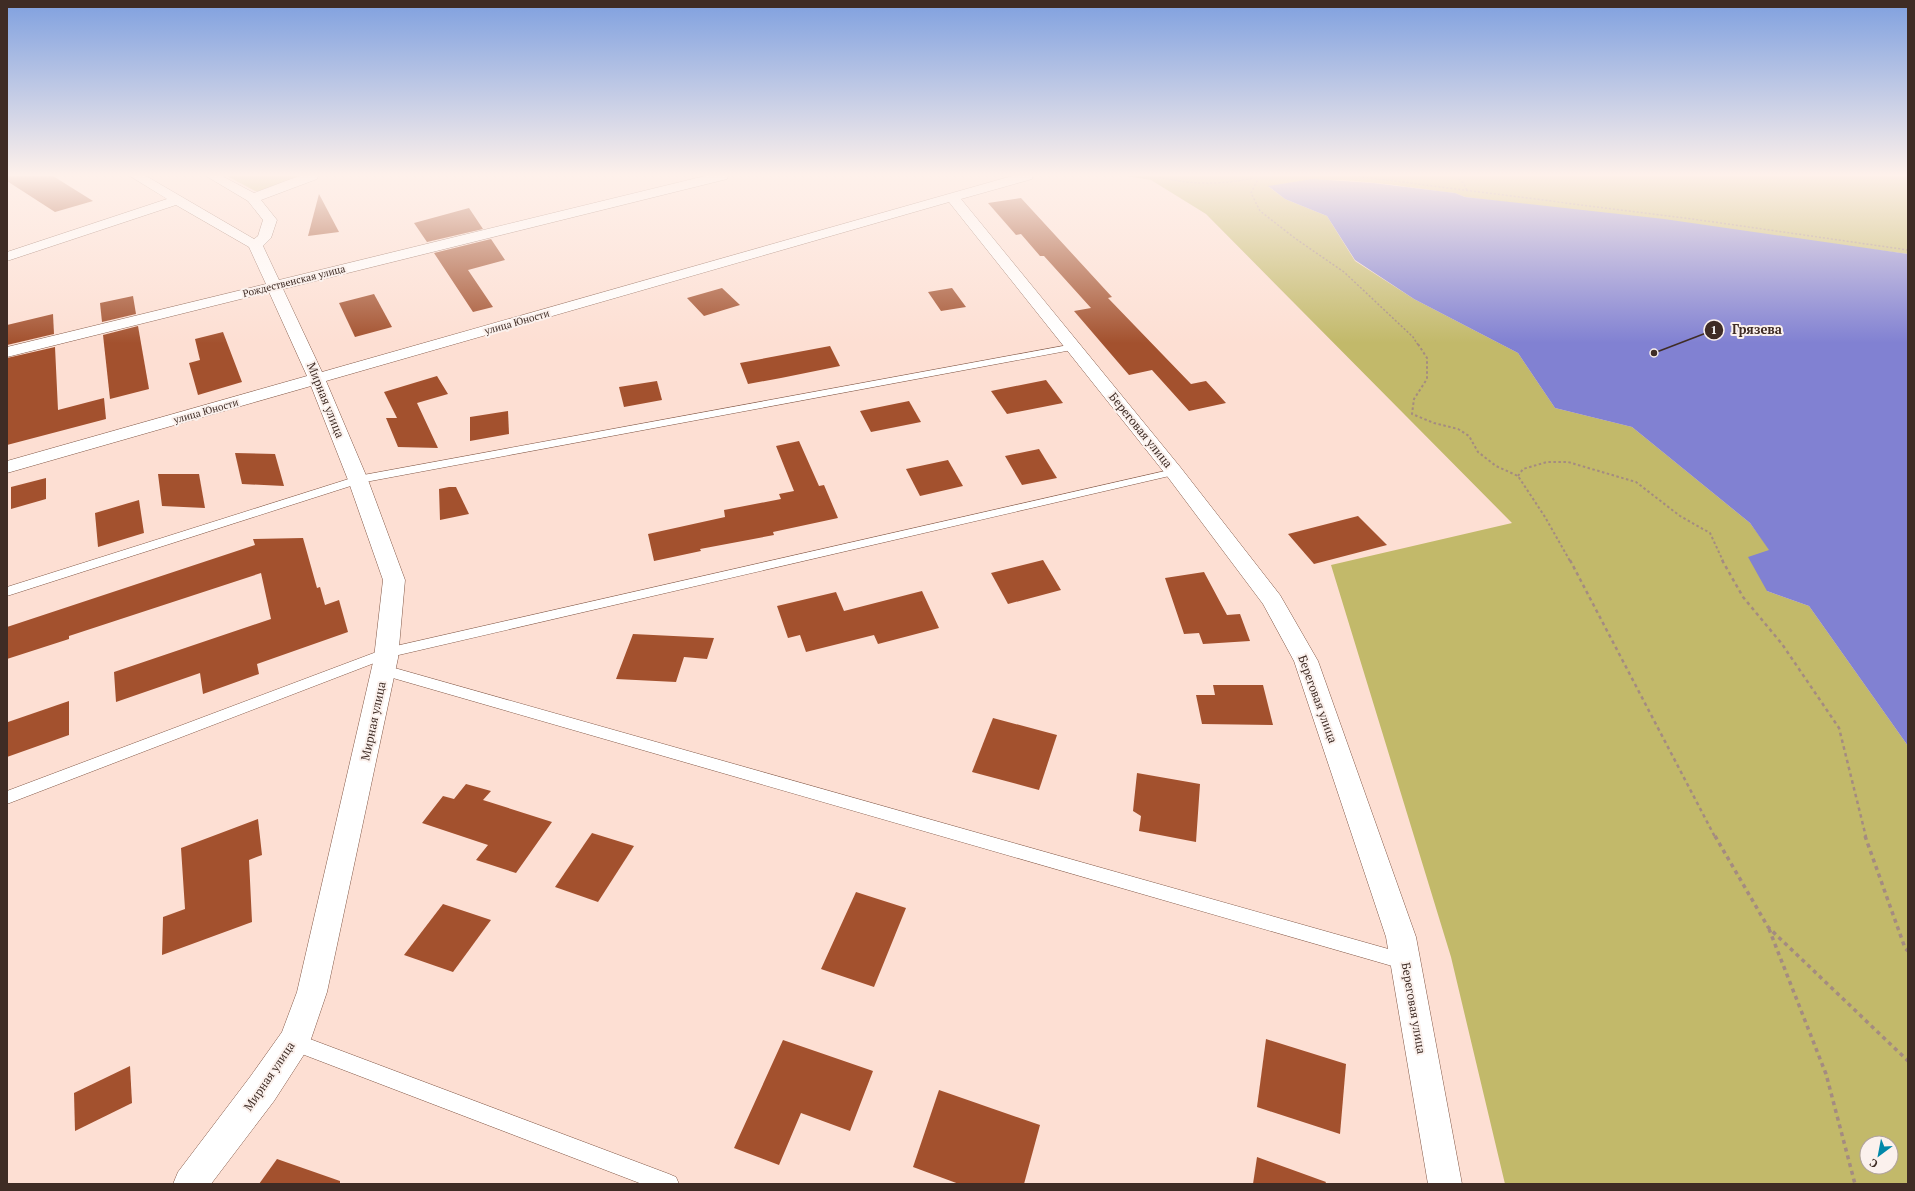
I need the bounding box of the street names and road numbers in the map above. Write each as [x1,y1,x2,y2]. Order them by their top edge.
street label: Рождественская улица [241,262,347,300]
street label: улица Юности [482,307,551,338]
street label: Мирная улица [304,360,348,440]
street label: Береговая улица [1106,389,1176,471]
street label: улица Юности [171,396,240,427]
street label: Береговая улица [1295,653,1341,745]
street label: Мирная улица [357,680,389,762]
street label: Береговая улица [1399,961,1429,1055]
street label: Мирная улица [240,1039,298,1113]

